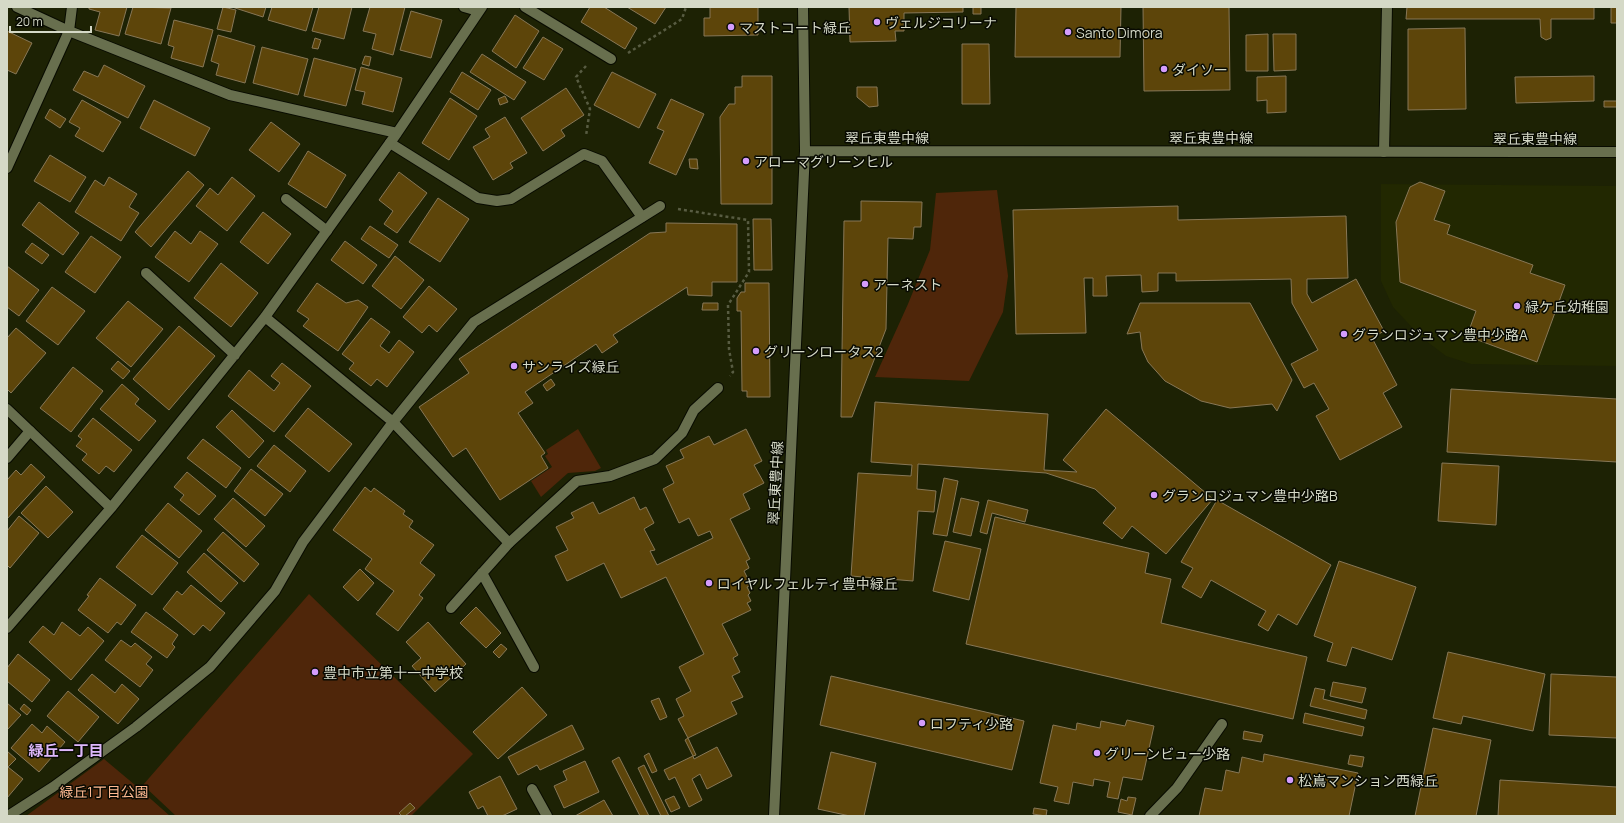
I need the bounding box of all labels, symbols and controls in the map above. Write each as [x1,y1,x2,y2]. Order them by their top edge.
scale bar [10,8,91,34]
text: 20 m [16,13,43,30]
place label: ヴェルジコリーナ [885,13,997,32]
marker: ヴェルジコリーナ [872,17,882,27]
place label: マストコート緑丘 [739,18,851,37]
marker: マストコート緑丘 [726,22,736,32]
place label: Santo Dimora [1076,23,1162,42]
marker: Santo Dimora [1063,27,1073,37]
place label: ダイソー [1172,60,1228,79]
marker: ダイソー [1159,64,1169,74]
street label: 翠丘東豊中線 [845,128,929,147]
street label: 翠丘東豊中線 [1169,128,1253,147]
street label: 翠丘東豊中線 [1493,129,1577,148]
place label: アローマグリーンヒル [754,152,893,171]
marker: アローマグリーンヒル [741,156,751,166]
place label: アーネスト [873,275,942,294]
marker: アーネスト [860,279,870,289]
place label: 緑ケ丘幼稚園 [1525,297,1609,316]
marker: 緑ケ丘幼稚園 [1512,301,1522,311]
place label: グランロジュマン豊中少路A [1352,325,1528,344]
marker: グランロジュマン豊中少路A [1339,329,1349,339]
place label: グリーンロータス2 [764,342,883,361]
marker: グリーンロータス2 [751,346,761,356]
place label: サンライズ緑丘 [522,357,620,376]
marker: サンライズ緑丘 [509,361,519,371]
street label: 翠丘東豊中線 [763,441,787,525]
place label: グランロジュマン豊中少路B [1162,486,1338,505]
marker: グランロジュマン豊中少路B [1149,490,1159,500]
place label: ロイヤルフェルティ豊中緑丘 [717,574,898,593]
marker: ロイヤルフェルティ豊中緑丘 [704,578,714,588]
place label: 豊中市立第十一中学校 [323,663,463,682]
marker: 豊中市立第十一中学校 [310,667,320,677]
place label: ロフティ少路 [930,714,1013,733]
marker: ロフティ少路 [917,718,927,728]
district label: 緑丘一丁目 [28,740,104,761]
place label: グリーンビュー少路 [1105,744,1230,763]
marker: グリーンビュー少路 [1092,748,1102,758]
place label: 松嶌マンション西緑丘 [1298,771,1438,790]
marker: 松嶌マンション西緑丘 [1285,775,1295,785]
park label: 緑丘1丁目公園 [59,782,149,801]

